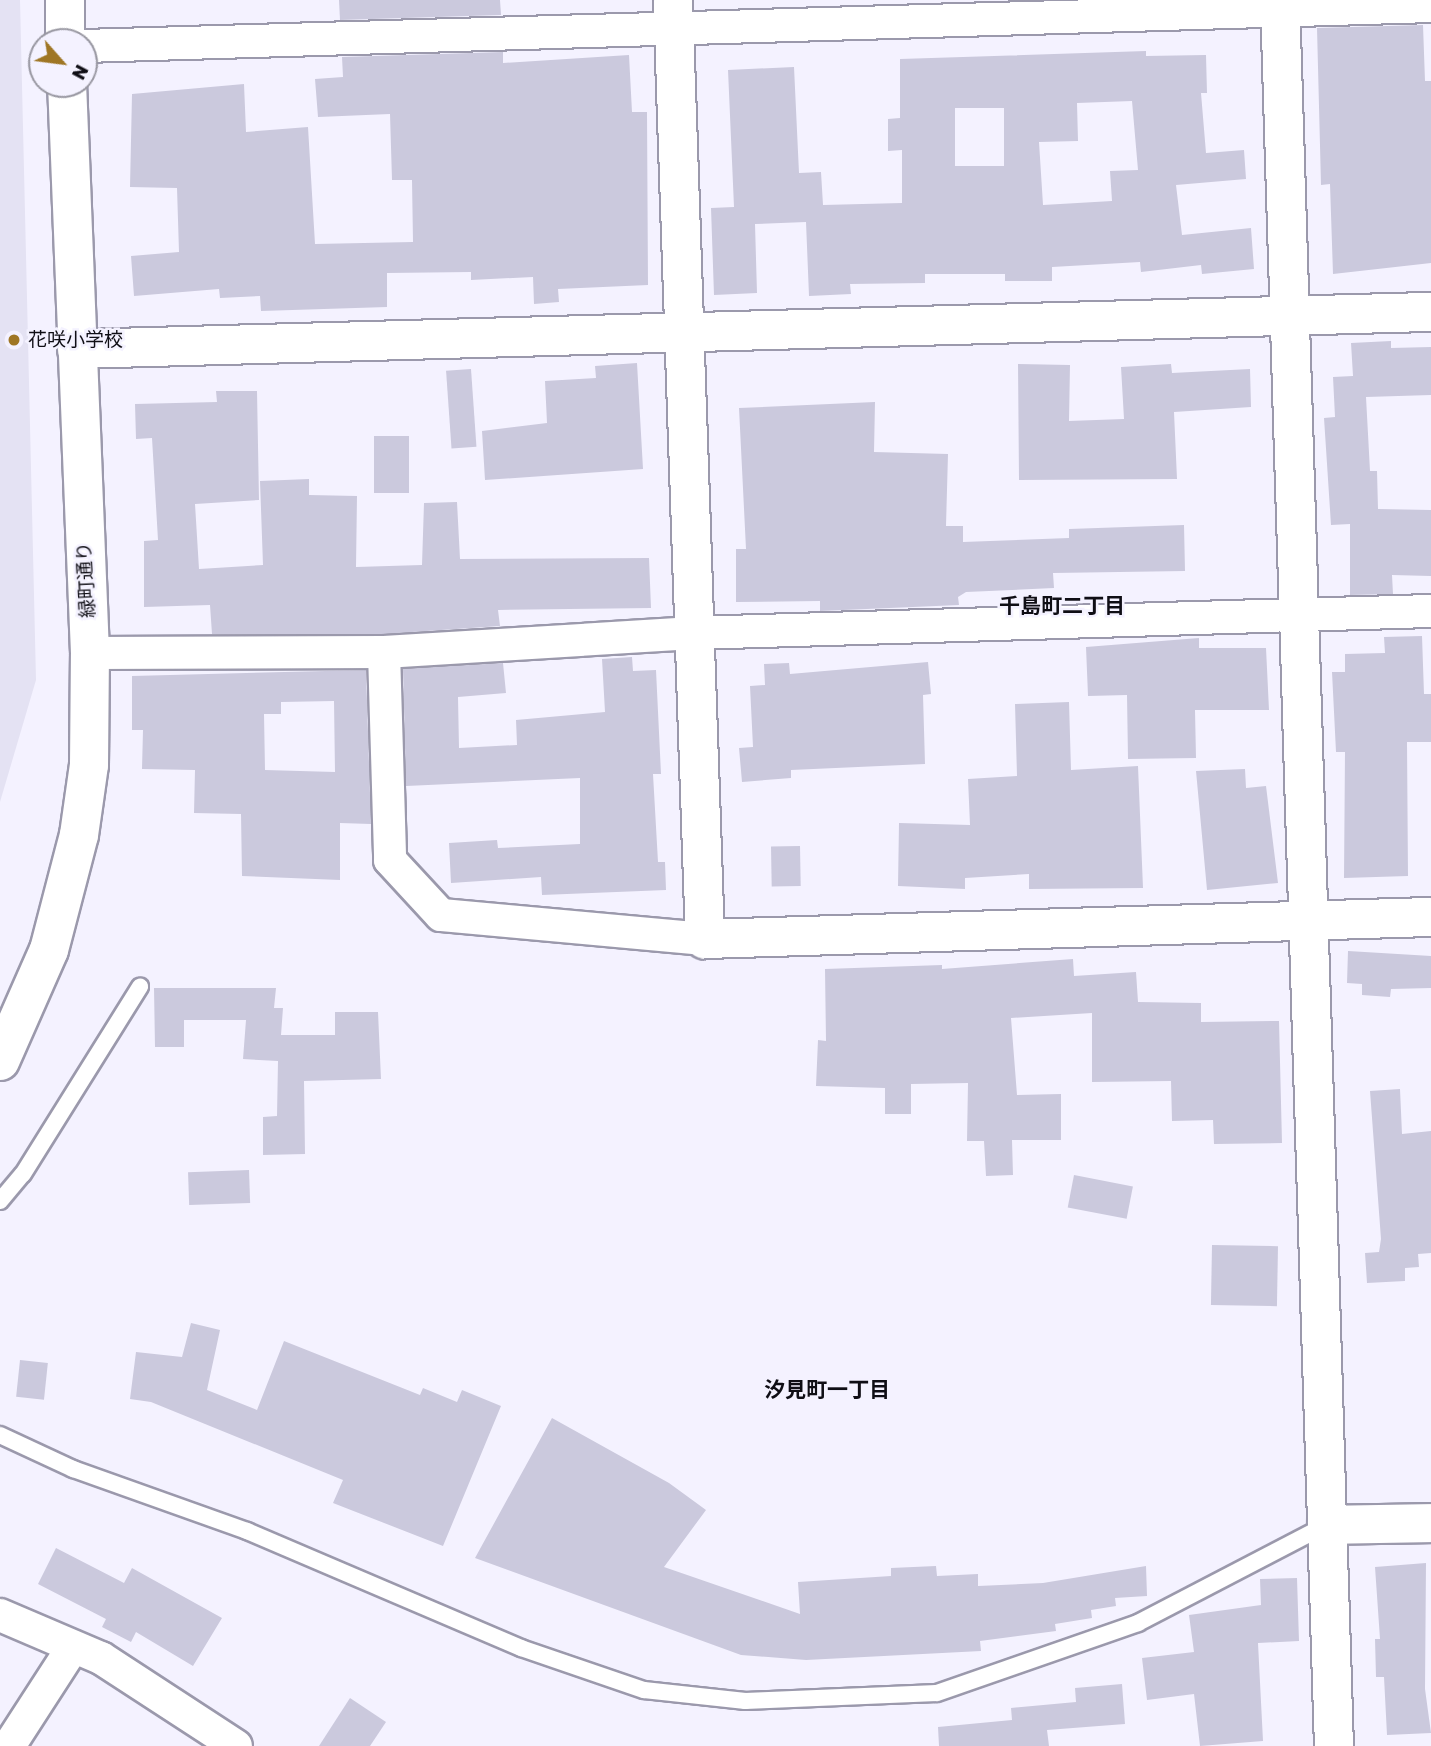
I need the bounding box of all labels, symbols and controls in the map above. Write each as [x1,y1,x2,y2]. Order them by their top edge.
north arrow [28,28,98,98]
text: N [67,61,94,84]
place label: 花咲小学校 [28,329,123,351]
marker: 花咲小学校 [6,332,22,348]
street label: 緑町通り [73,541,99,619]
district label: 千島町二丁目 [999,593,1125,619]
district label: 汐見町一丁目 [764,1377,890,1403]

